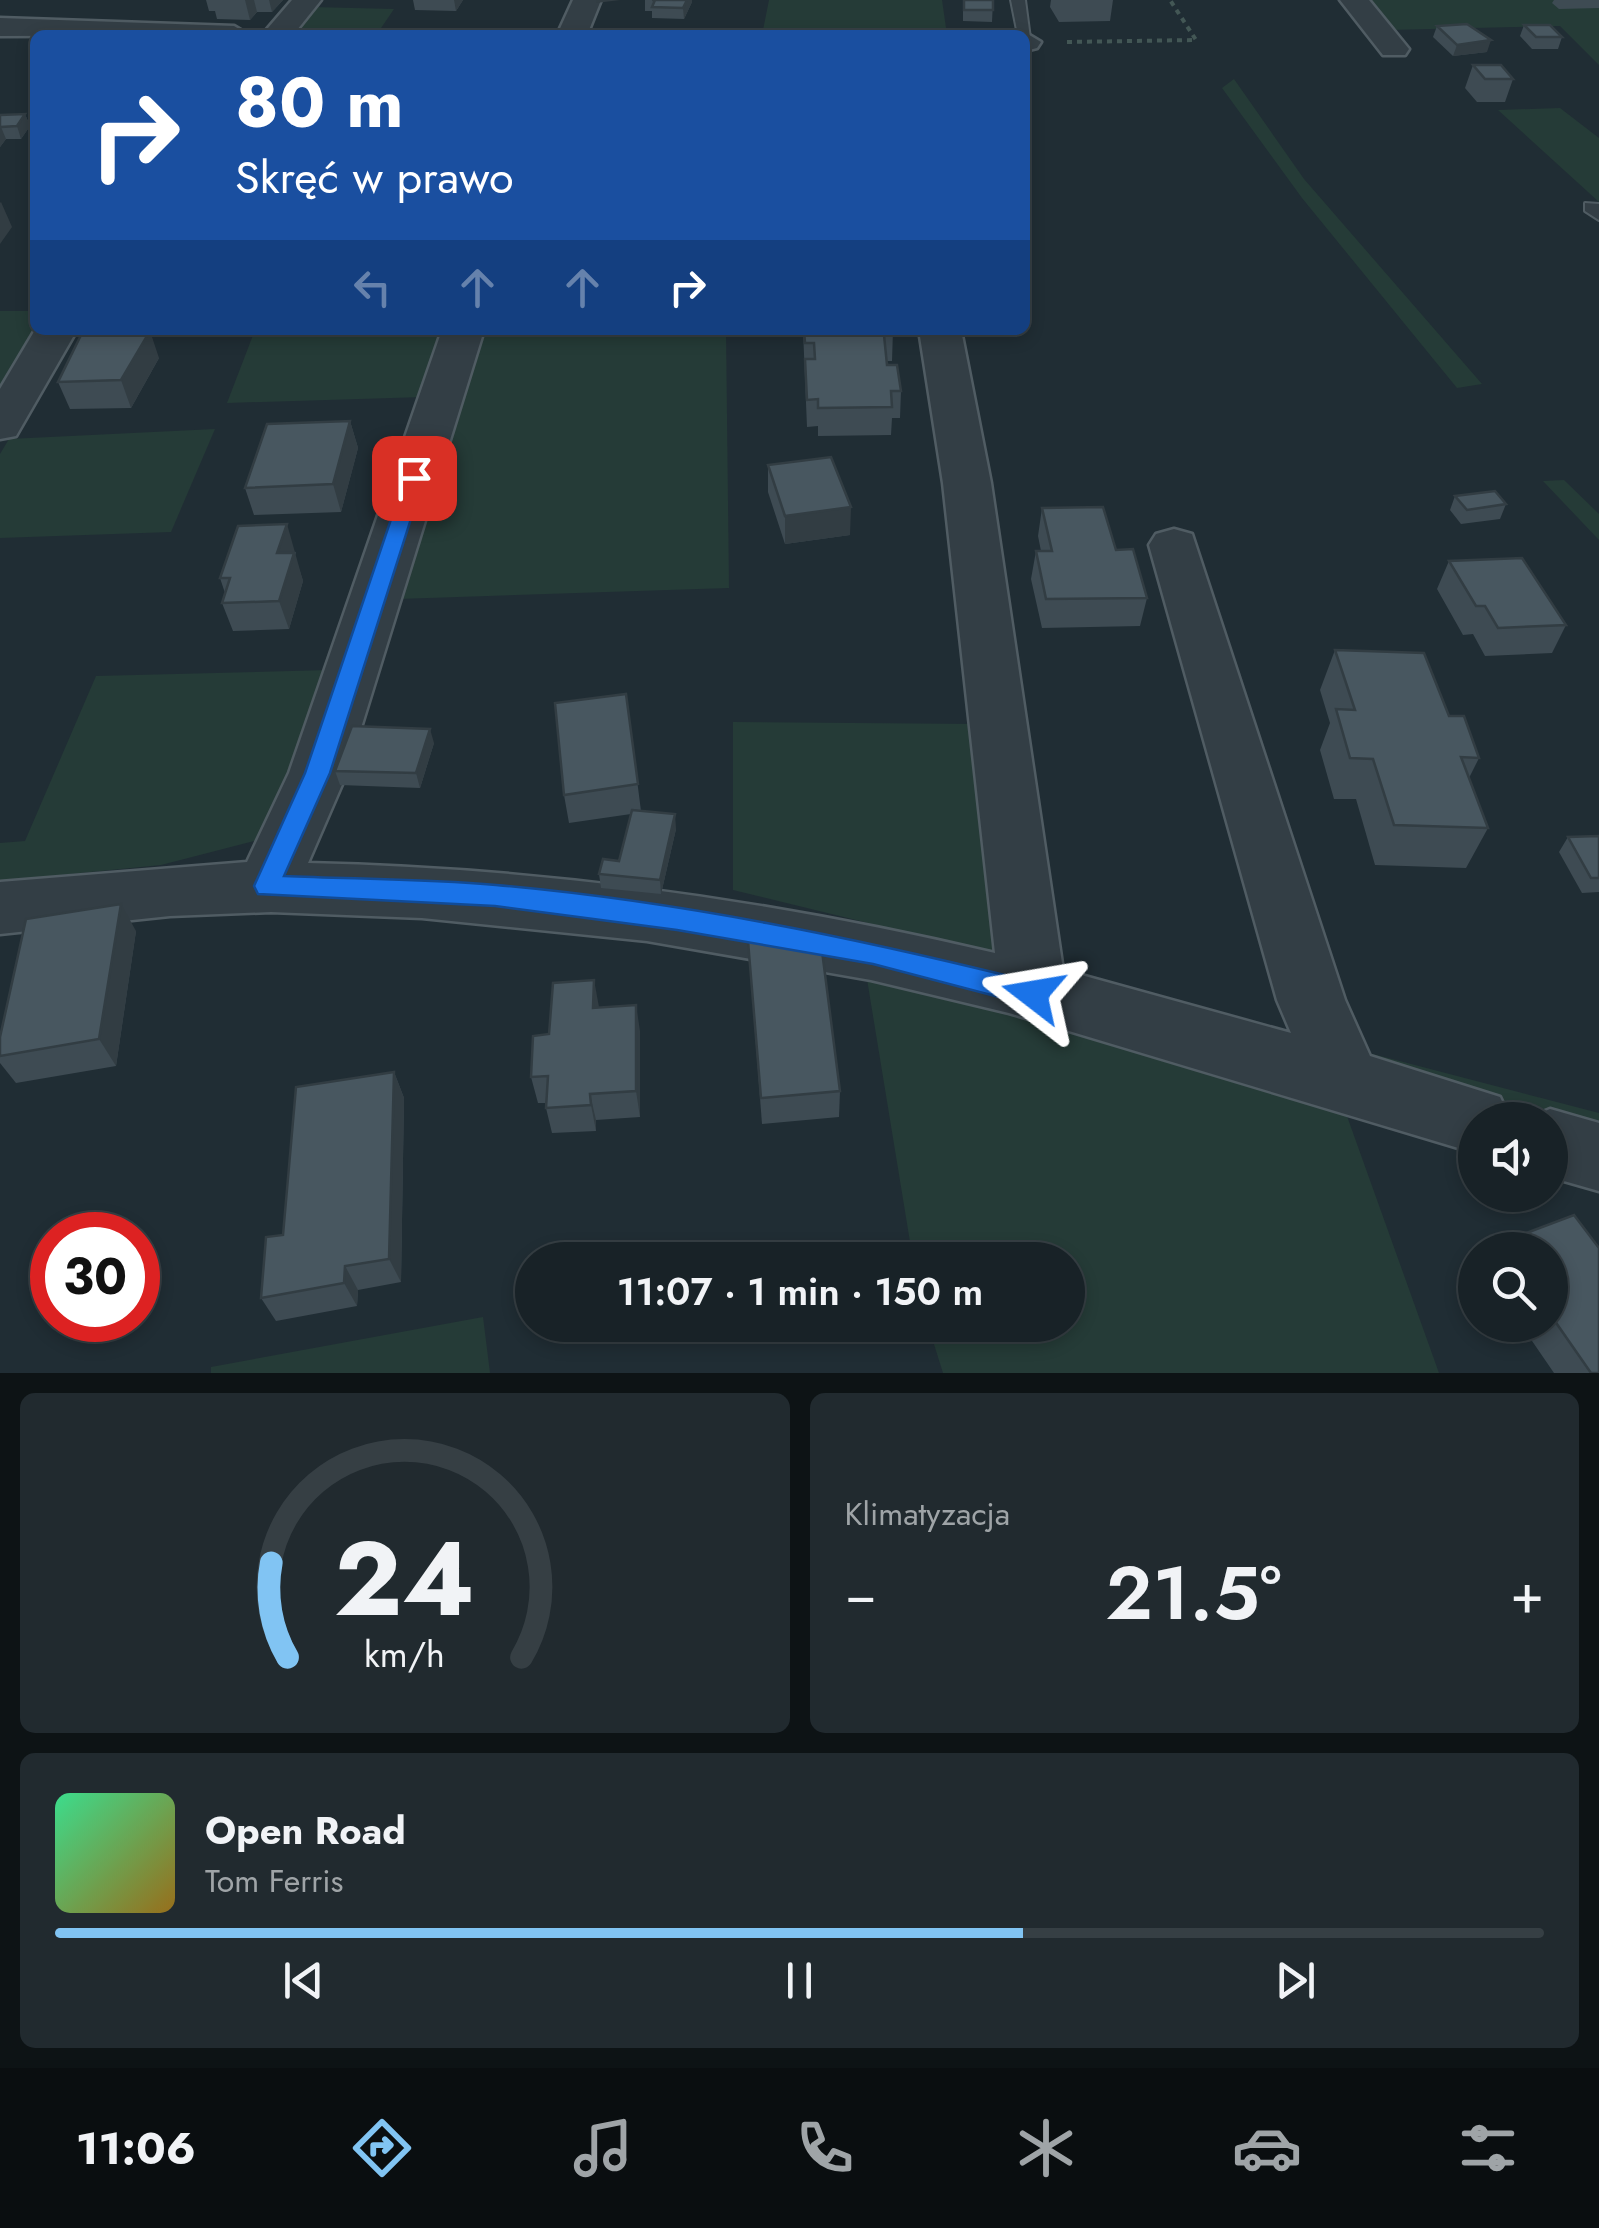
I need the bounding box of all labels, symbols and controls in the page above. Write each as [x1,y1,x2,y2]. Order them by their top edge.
text: 80 m [235,52,404,153]
icon: right [70,70,200,200]
text: Skręć w prawo [235,145,514,210]
icon: left [345,260,400,315]
icon: ahead [450,260,505,315]
icon: ahead [555,260,610,315]
icon: right [660,260,715,315]
pin [372,436,457,521]
icon: arrive [387,451,442,506]
position arrow [981,942,1085,1046]
map controls [1458,1102,1568,1342]
button: sound [1458,1102,1568,1212]
speed limit sign: 30 [30,1212,160,1342]
button: search [1458,1232,1568,1342]
text: 11:07 · 1 min · 150 m [617,1264,983,1319]
text: Klimatyzacja [845,1491,1010,1537]
text: 24 [334,1504,475,1654]
text: 21.5° [1106,1539,1282,1647]
text: − [845,1554,877,1634]
text: + [1510,1554,1544,1634]
text: km/h [364,1629,445,1680]
text: Open Road [205,1803,406,1858]
text: Tom Ferris [205,1858,343,1904]
icon: previous [276,1953,331,2008]
icon: pause [772,1953,827,2008]
icon: next [1268,1953,1323,2008]
icon: directions [347,2113,417,2183]
icon: music [568,2113,638,2183]
icon: phone [790,2113,860,2183]
icon: climate [1011,2113,1081,2183]
icon: car [1232,2113,1302,2183]
icon: filters [1453,2113,1523,2183]
text: 11:06 [76,2116,196,2181]

